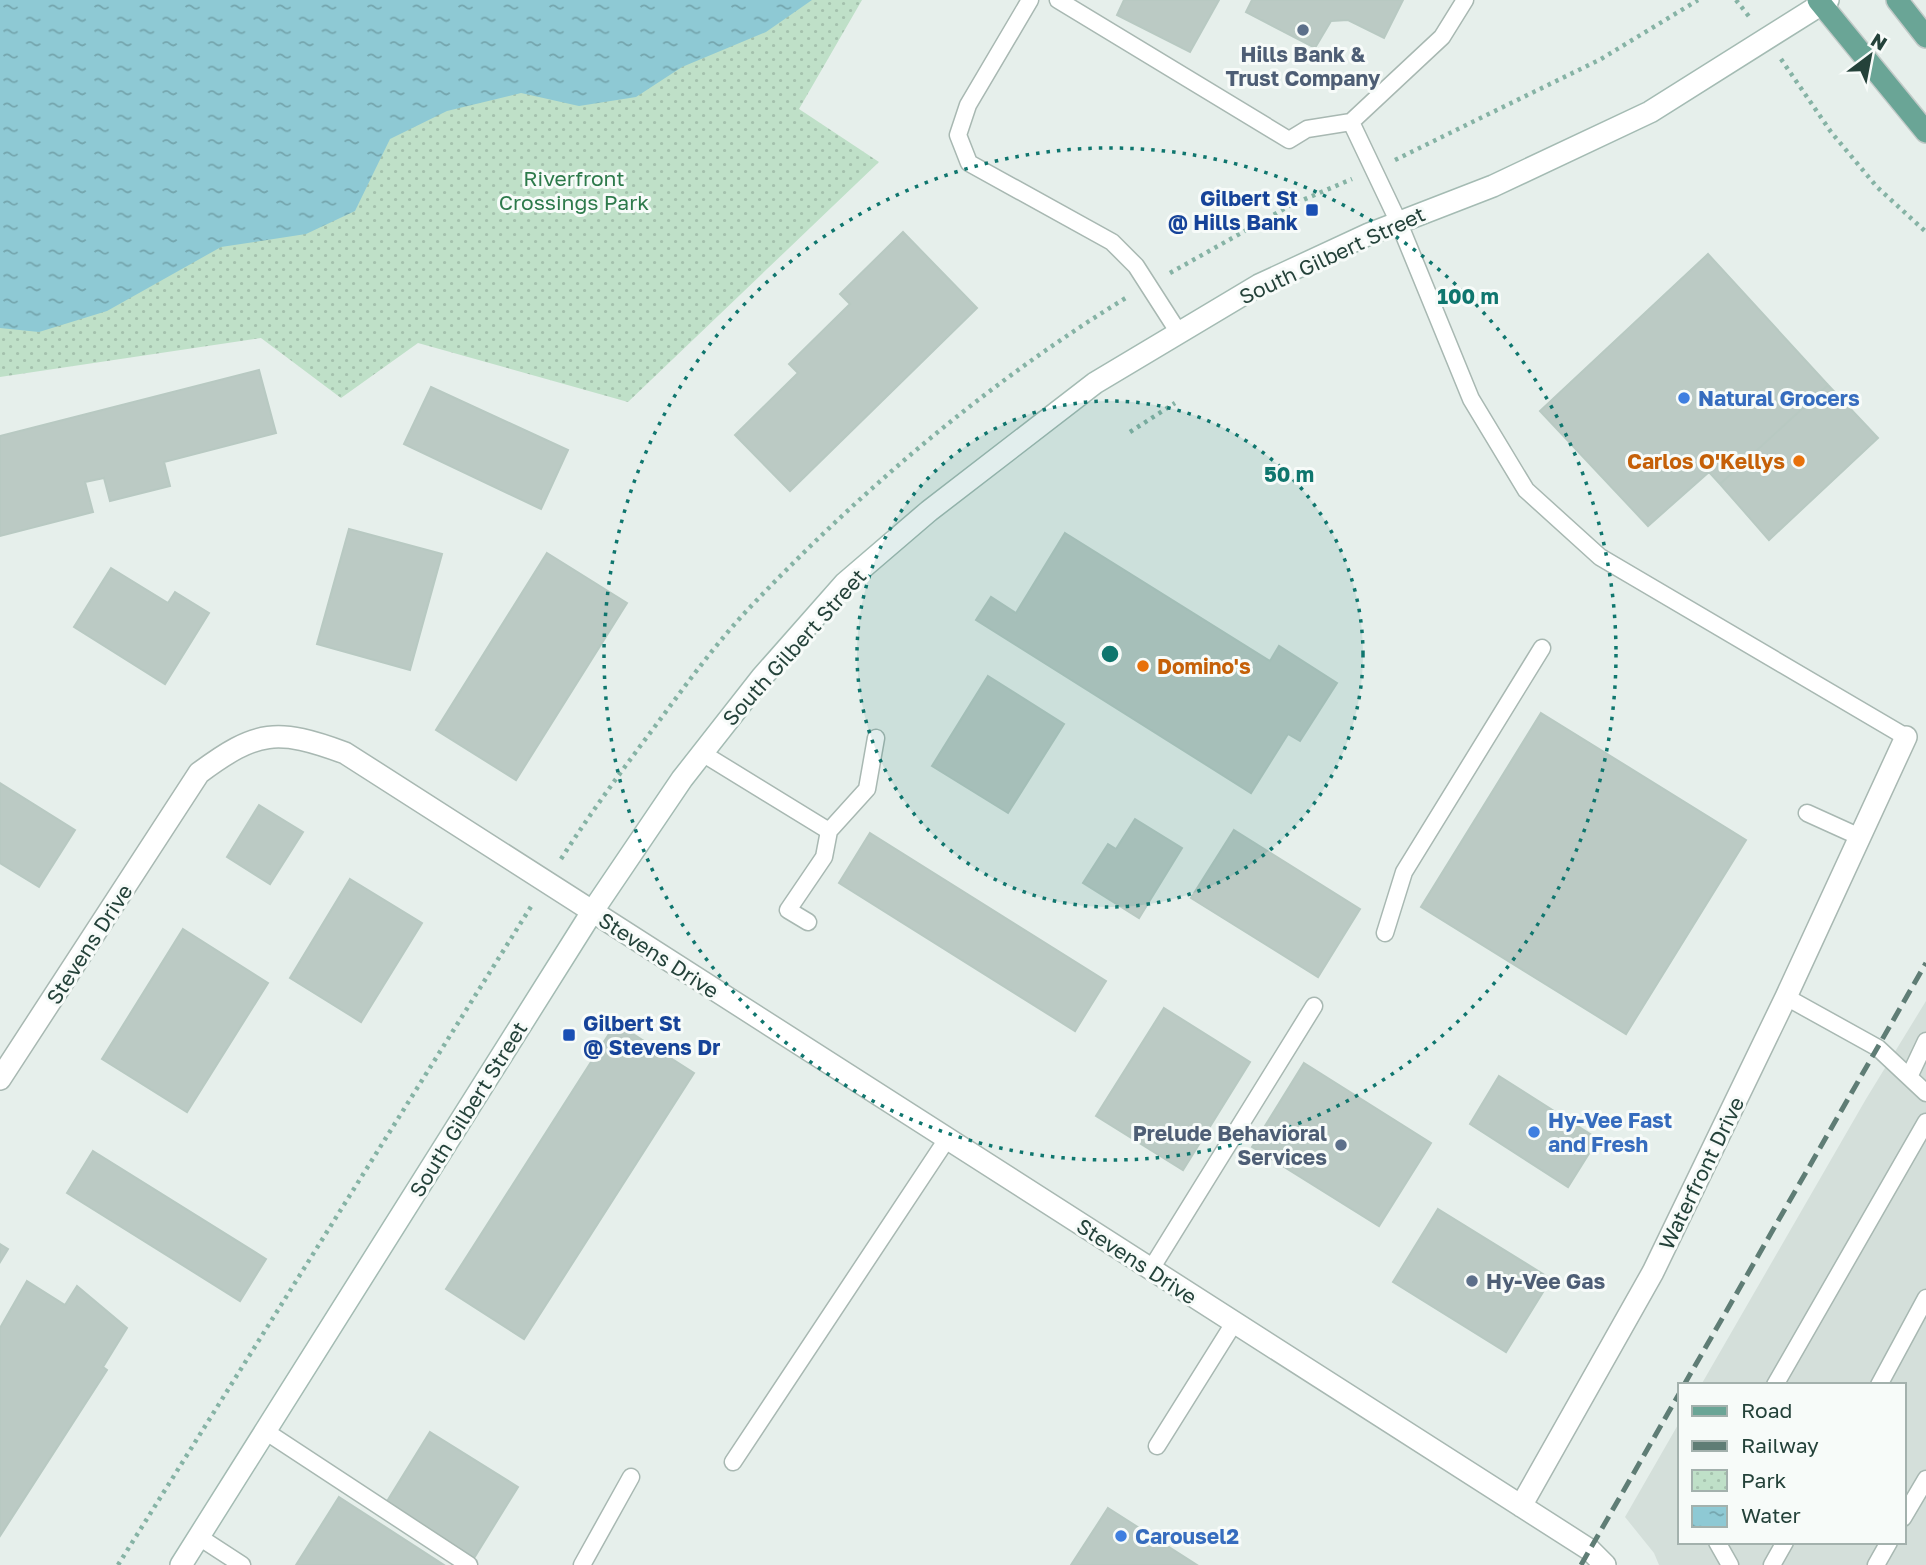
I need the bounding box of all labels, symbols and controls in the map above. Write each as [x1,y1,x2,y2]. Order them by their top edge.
north arrow [1835,21,1905,91]
marker: Hills Bank & Trust Company [1295,22,1311,38]
text: N [1867,28,1891,55]
place label: Hills Bank & Trust Company [1226,41,1381,91]
park label: Riverfront Crossings Park [499,165,649,215]
place label: Gilbert St @ Hills Bank [1168,185,1298,235]
street label: South Gilbert Street [1235,201,1429,309]
marker: Gilbert St @ Hills Bank [1304,202,1320,218]
text: 100 m [1437,283,1499,309]
place label: Natural Grocers [1698,385,1860,411]
marker: Natural Grocers [1676,390,1692,406]
place label: Carlos O'Kellys [1627,448,1785,474]
marker: Carlos O'Kellys [1791,453,1807,469]
text: 50 m [1264,461,1314,487]
street label: South Gilbert Street [717,563,871,731]
centre of rings [1098,642,1122,666]
place label: Domino's [1157,653,1251,679]
marker: Domino's [1135,658,1151,674]
street label: Stevens Drive [41,879,137,1009]
street label: Stevens Drive [594,907,724,1003]
place label: Gilbert St @ Stevens Dr [583,1010,720,1060]
street label: South Gilbert Street [403,1016,533,1202]
marker: Gilbert St @ Stevens Dr [561,1027,577,1043]
street label: Waterfront Drive [1653,1092,1749,1254]
place label: Hy-Vee Fast and Fresh [1548,1107,1672,1157]
place label: Prelude Behavioral Services [1133,1120,1327,1170]
marker: Hy-Vee Fast and Fresh [1526,1124,1542,1140]
marker: Prelude Behavioral Services [1333,1137,1349,1153]
street label: Stevens Drive [1072,1213,1202,1309]
place label: Hy-Vee Gas [1486,1268,1605,1294]
marker: Hy-Vee Gas [1464,1273,1480,1289]
legend [1678,1383,1905,1544]
text: Road [1741,1397,1792,1423]
text: Railway [1741,1432,1819,1458]
text: Park [1741,1467,1787,1493]
text: Water [1741,1502,1801,1528]
place label: Carousel2 [1135,1523,1239,1549]
marker: Carousel2 [1113,1528,1129,1544]

